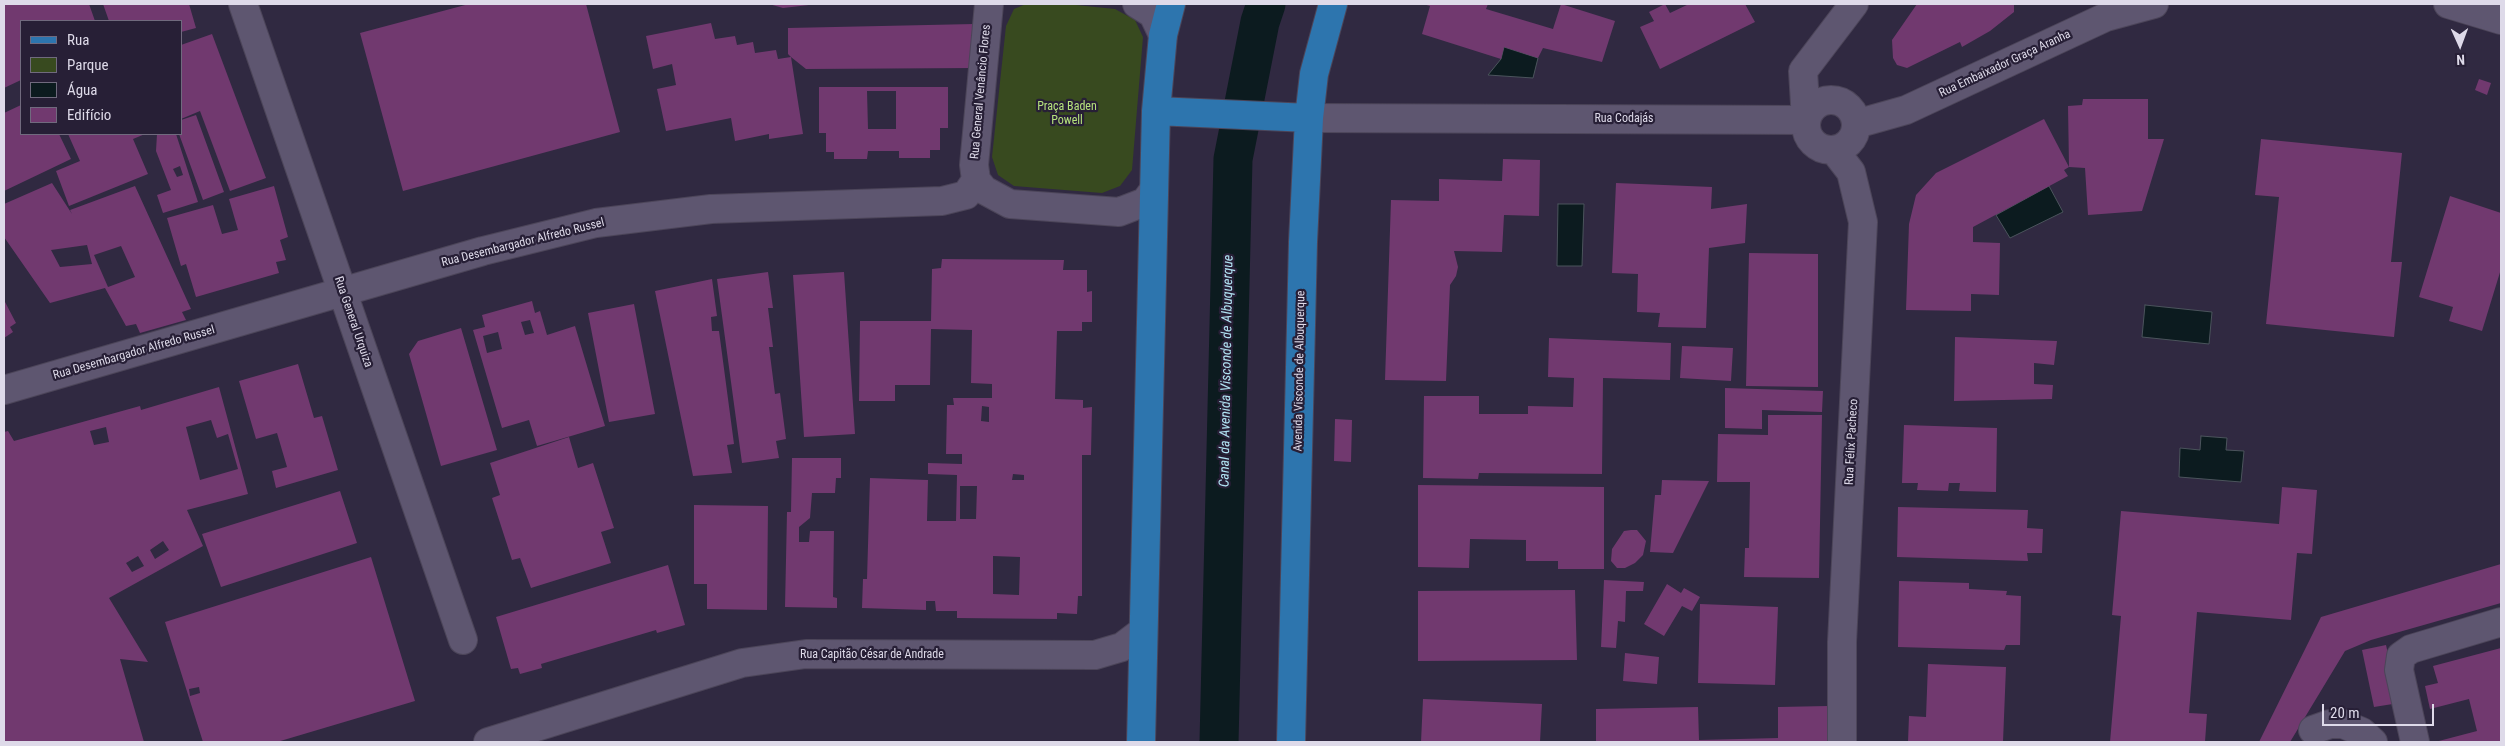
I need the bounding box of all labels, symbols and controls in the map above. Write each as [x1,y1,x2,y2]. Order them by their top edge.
legend [20,20,182,135]
north arrow [2435,20,2485,70]
street label: Rua General Venâncio Flores [968,24,994,160]
street label: Rua Embaixador Graça Aranha [1937,27,2073,101]
text: Rua [67,31,89,49]
text: N [2456,52,2465,68]
text: Parque [67,56,109,74]
text: Água [67,81,97,99]
park label: Praça Baden Powell [1037,100,1097,128]
text: Edifício [67,106,111,124]
street label: Rua Codajás [1594,112,1654,126]
street label: Rua Desembargador Alfredo Russel [440,216,606,270]
water label: Canal da Avenida Visconde de Albuquerque [1217,255,1237,487]
street label: Rua General Urquiza [331,275,375,369]
street label: Avenida Visconde de Albuquerque [1291,290,1309,452]
street label: Rua Desembargador Alfredo Russel [52,323,216,383]
street label: Rua Félix Pacheco [1843,399,1861,485]
street label: Rua Capitão César de Andrade [800,648,944,662]
scale bar [2325,694,2438,726]
text: 20 m [2330,704,2360,722]

